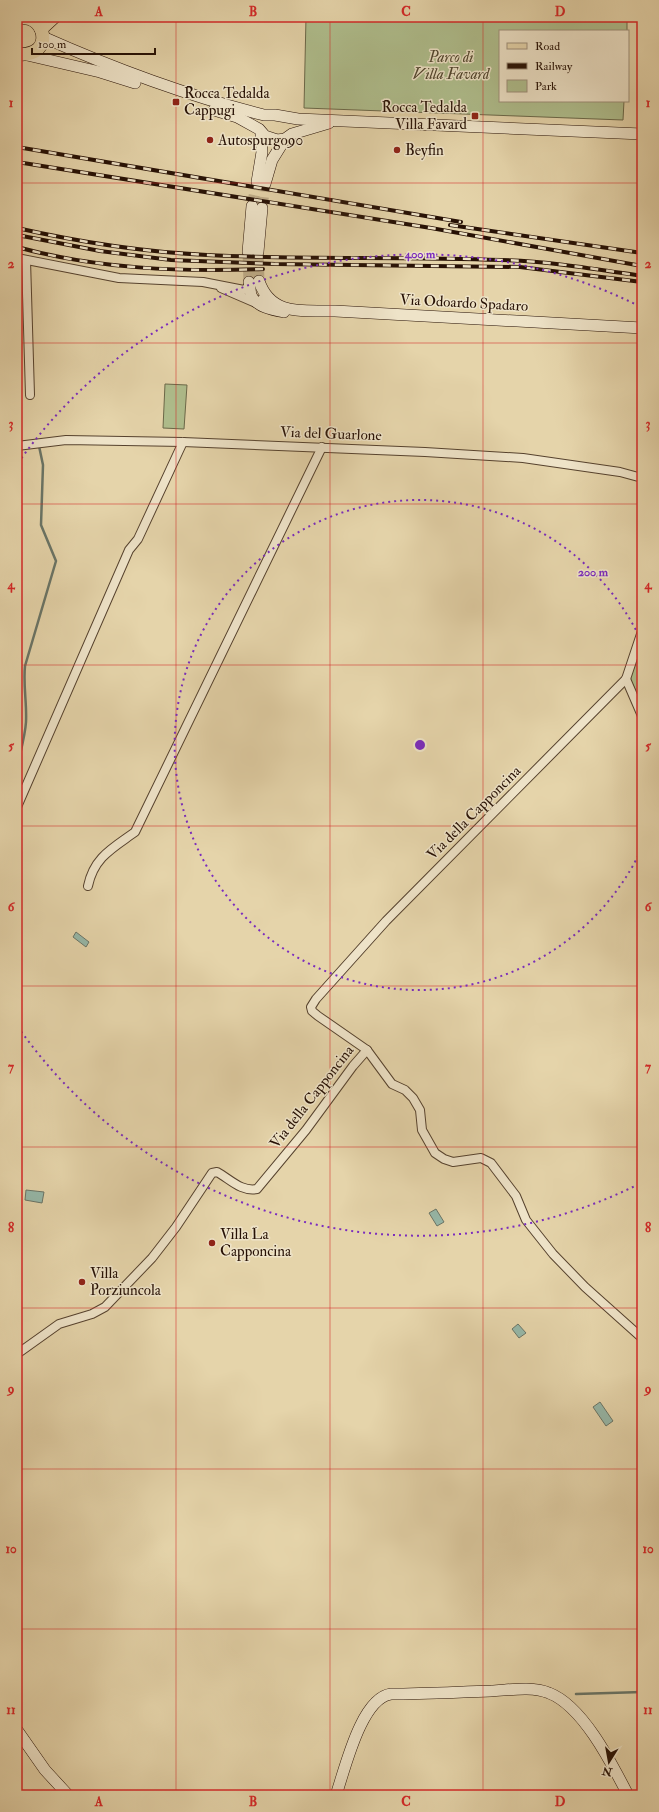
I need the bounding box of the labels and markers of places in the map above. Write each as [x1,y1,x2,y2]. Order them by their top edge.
place label: Rocca Tedalda Cappugi [184,84,270,121]
marker: Rocca Tedalda Cappugi [171,97,181,107]
place label: Rocca Tedalda Villa Favard [381,98,468,134]
marker: Rocca Tedalda Villa Favard [470,111,480,121]
place label: Autospurgo90 [217,131,303,151]
marker: Autospurgo90 [205,135,215,145]
place label: Beyfin [405,141,444,160]
marker: Beyfin [392,145,402,155]
centre of rings [413,738,427,752]
place label: Villa La Capponcina [220,1225,292,1262]
marker: Villa La Capponcina [207,1238,217,1248]
place label: Villa Porziuncola [90,1264,162,1300]
marker: Villa Porziuncola [77,1277,87,1287]

